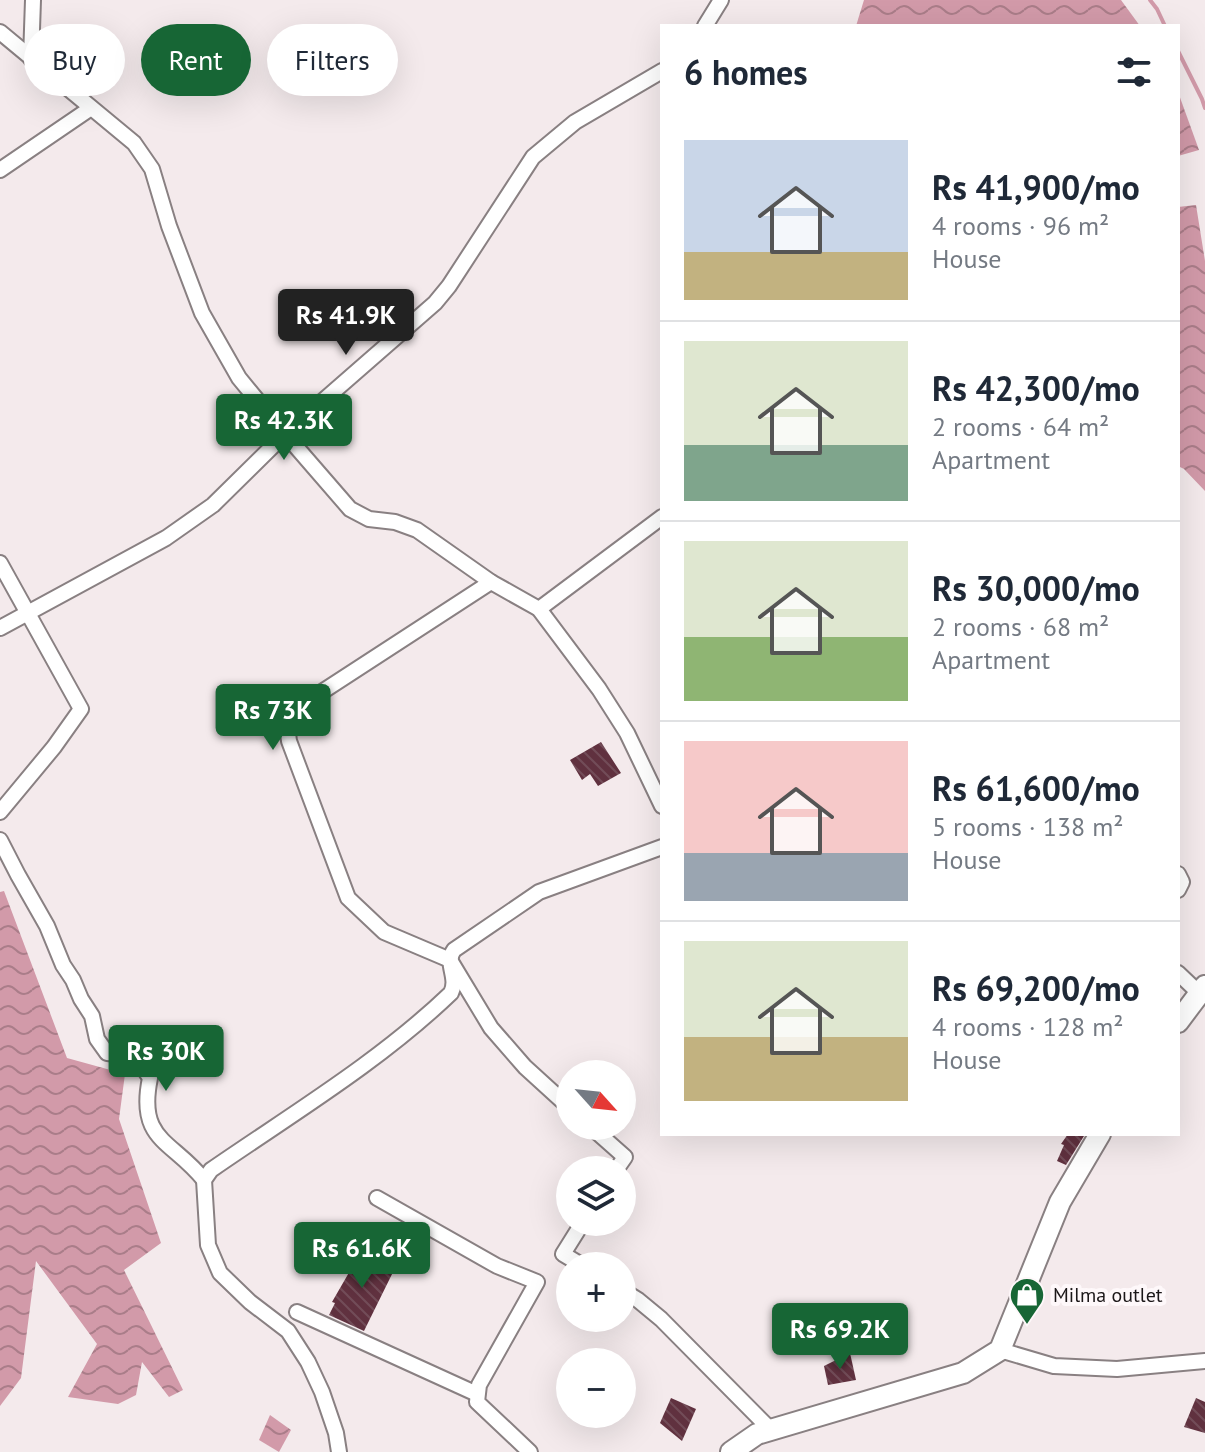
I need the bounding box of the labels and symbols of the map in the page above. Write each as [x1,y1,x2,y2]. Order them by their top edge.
pin: Rs 41.9K [263,289,429,357]
pin: Rs 42.3K [201,394,367,462]
pin: Rs 73K [208,684,338,752]
pin: Rs 30K [101,1025,231,1093]
north arrow [556,1060,636,1140]
pin: Rs 61.6K [279,1222,445,1290]
shop icon: Milma outlet [1008,1276,1046,1326]
place label: Milma outlet [1053,1282,1163,1308]
pin: Rs 69.2K [757,1303,923,1371]

